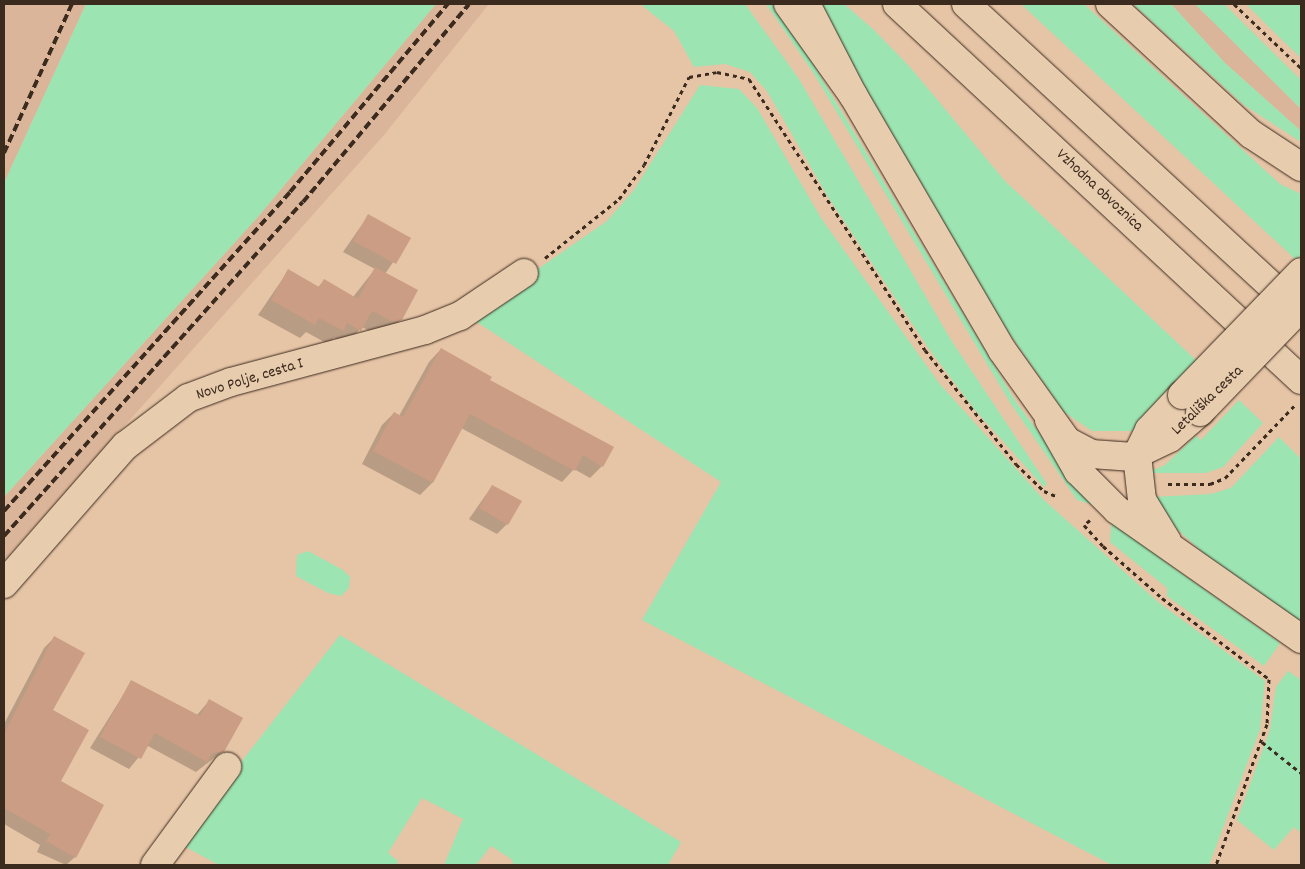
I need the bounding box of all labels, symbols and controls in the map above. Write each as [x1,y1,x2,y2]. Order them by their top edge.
street label: Vzhodna obvoznica [1051,146,1147,236]
street label: Novo Polje, cesta I [194,355,306,405]
street label: Letališka cesta [1168,362,1248,440]

